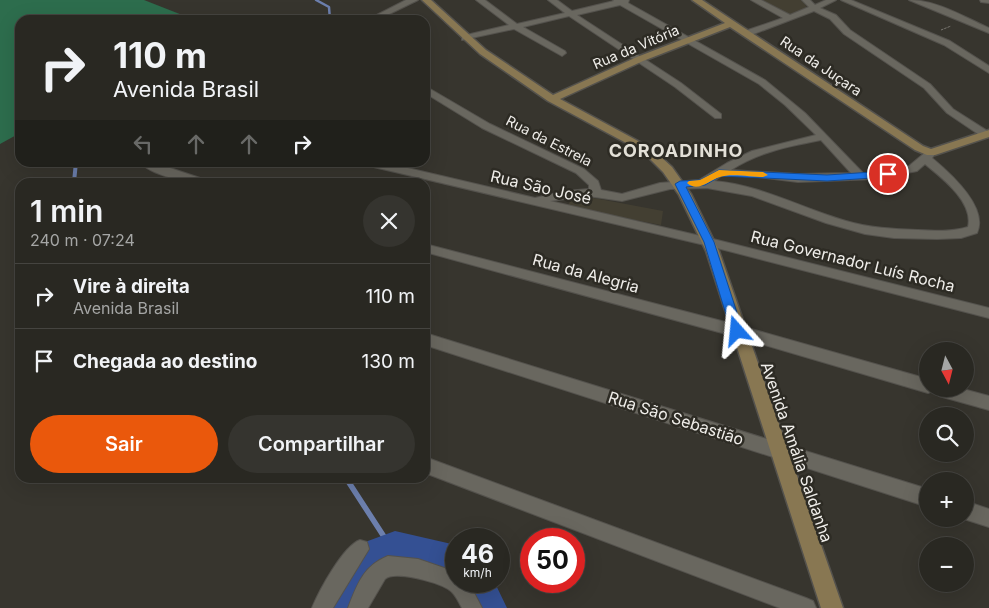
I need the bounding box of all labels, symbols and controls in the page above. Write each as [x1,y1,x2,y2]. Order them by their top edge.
street label: Rua da Vitória [590,21,682,72]
street label: Rua da Juçara [777,32,865,99]
text: 110 m [113,34,207,76]
icon: right [30,35,95,100]
text: Avenida Brasil [113,76,259,102]
street label: Rua da Estrela [503,112,595,170]
icon: left [129,130,157,158]
icon: ahead [182,130,210,158]
icon: ahead [235,130,263,158]
icon: right [288,130,316,158]
district label: COROADINHO [609,140,743,161]
pin [867,153,909,195]
icon: arrive [874,160,902,188]
street label: Rua São José [489,166,593,208]
text: 1 min [30,193,103,229]
button: close [363,195,415,247]
street label: Rua Governador Luís Rocha [749,226,957,296]
text: 240 m · 07:24 [30,230,135,250]
street label: Rua da Alegria [530,249,642,297]
text: Vire à direita [73,275,190,298]
icon: right [30,282,58,310]
text: 110 m [366,285,415,308]
text: Avenida Brasil [73,298,179,318]
position arrow [710,304,762,356]
north arrow [919,342,974,398]
map controls [919,342,974,592]
icon: arrive [30,347,58,375]
text: Chegada ao destino [73,350,257,373]
text: 130 m [362,350,415,373]
street label: Avenida Amália Saldanha [757,359,837,545]
street label: Rua São Sebastião [606,387,746,449]
button: search [919,407,974,462]
button: Sair [30,415,218,473]
button: Compartilhar [228,415,415,473]
button: + [919,472,974,527]
speed limit sign: 50 [520,528,585,593]
button: − [919,537,974,592]
text: 46 [461,539,494,569]
text: km/h [463,565,492,580]

